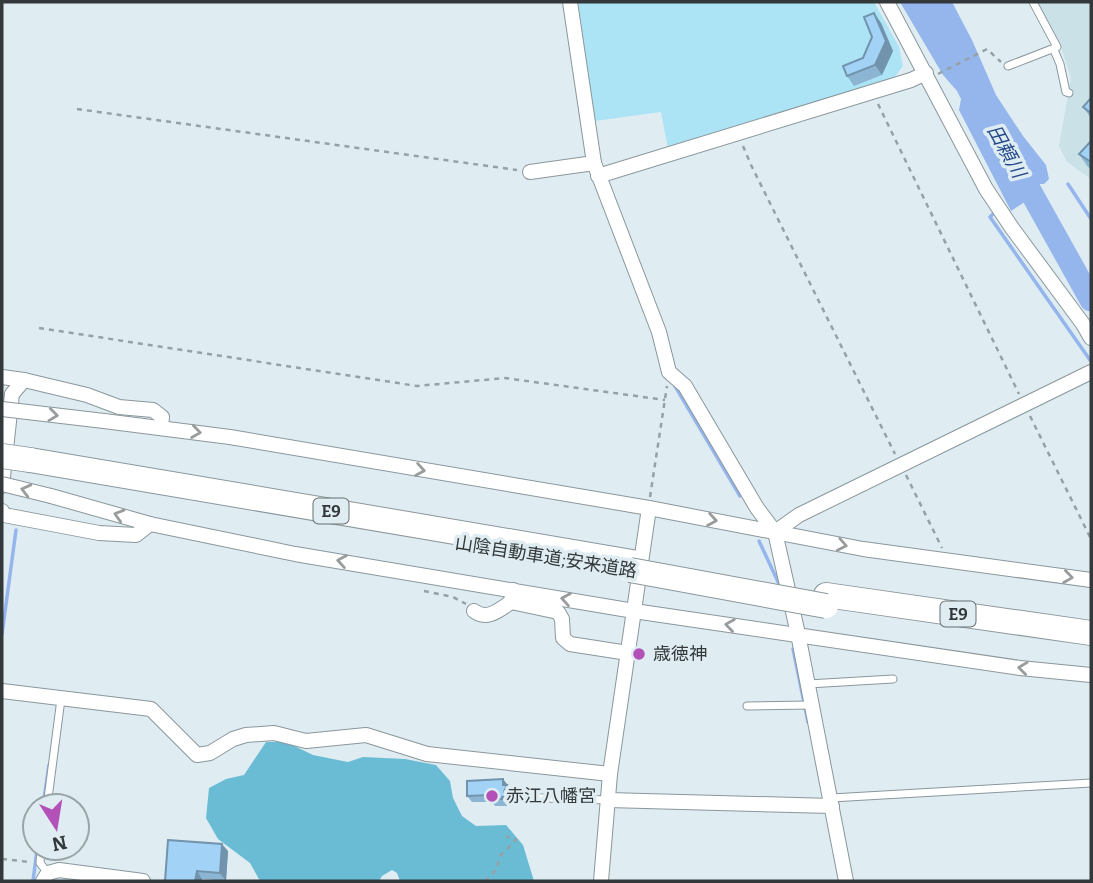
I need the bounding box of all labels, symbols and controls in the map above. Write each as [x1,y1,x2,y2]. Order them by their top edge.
water label: 田頼川 [983,121,1031,183]
one-way arrow [47,408,59,423]
one-way arrow [190,424,202,439]
one-way arrow [414,462,426,477]
one-way arrow [20,484,32,498]
road number: E9 [314,498,348,524]
one-way arrow [114,509,126,524]
one-way arrow [706,512,718,527]
street label: 山陰自動車道;安来道路 [453,532,639,582]
one-way arrow [836,536,848,551]
one-way arrow [336,555,348,570]
one-way arrow [1062,569,1074,584]
one-way arrow [560,592,572,607]
road number: E9 [940,601,976,626]
one-way arrow [725,617,736,632]
place label: 歳徳神 [653,643,707,665]
marker: 歳徳神 [631,646,647,662]
one-way arrow [1018,661,1029,676]
place label: 赤江八幡宮 [506,785,596,807]
marker: 赤江八幡宮 [484,788,500,804]
north arrow [21,792,91,862]
text: N [50,830,69,856]

